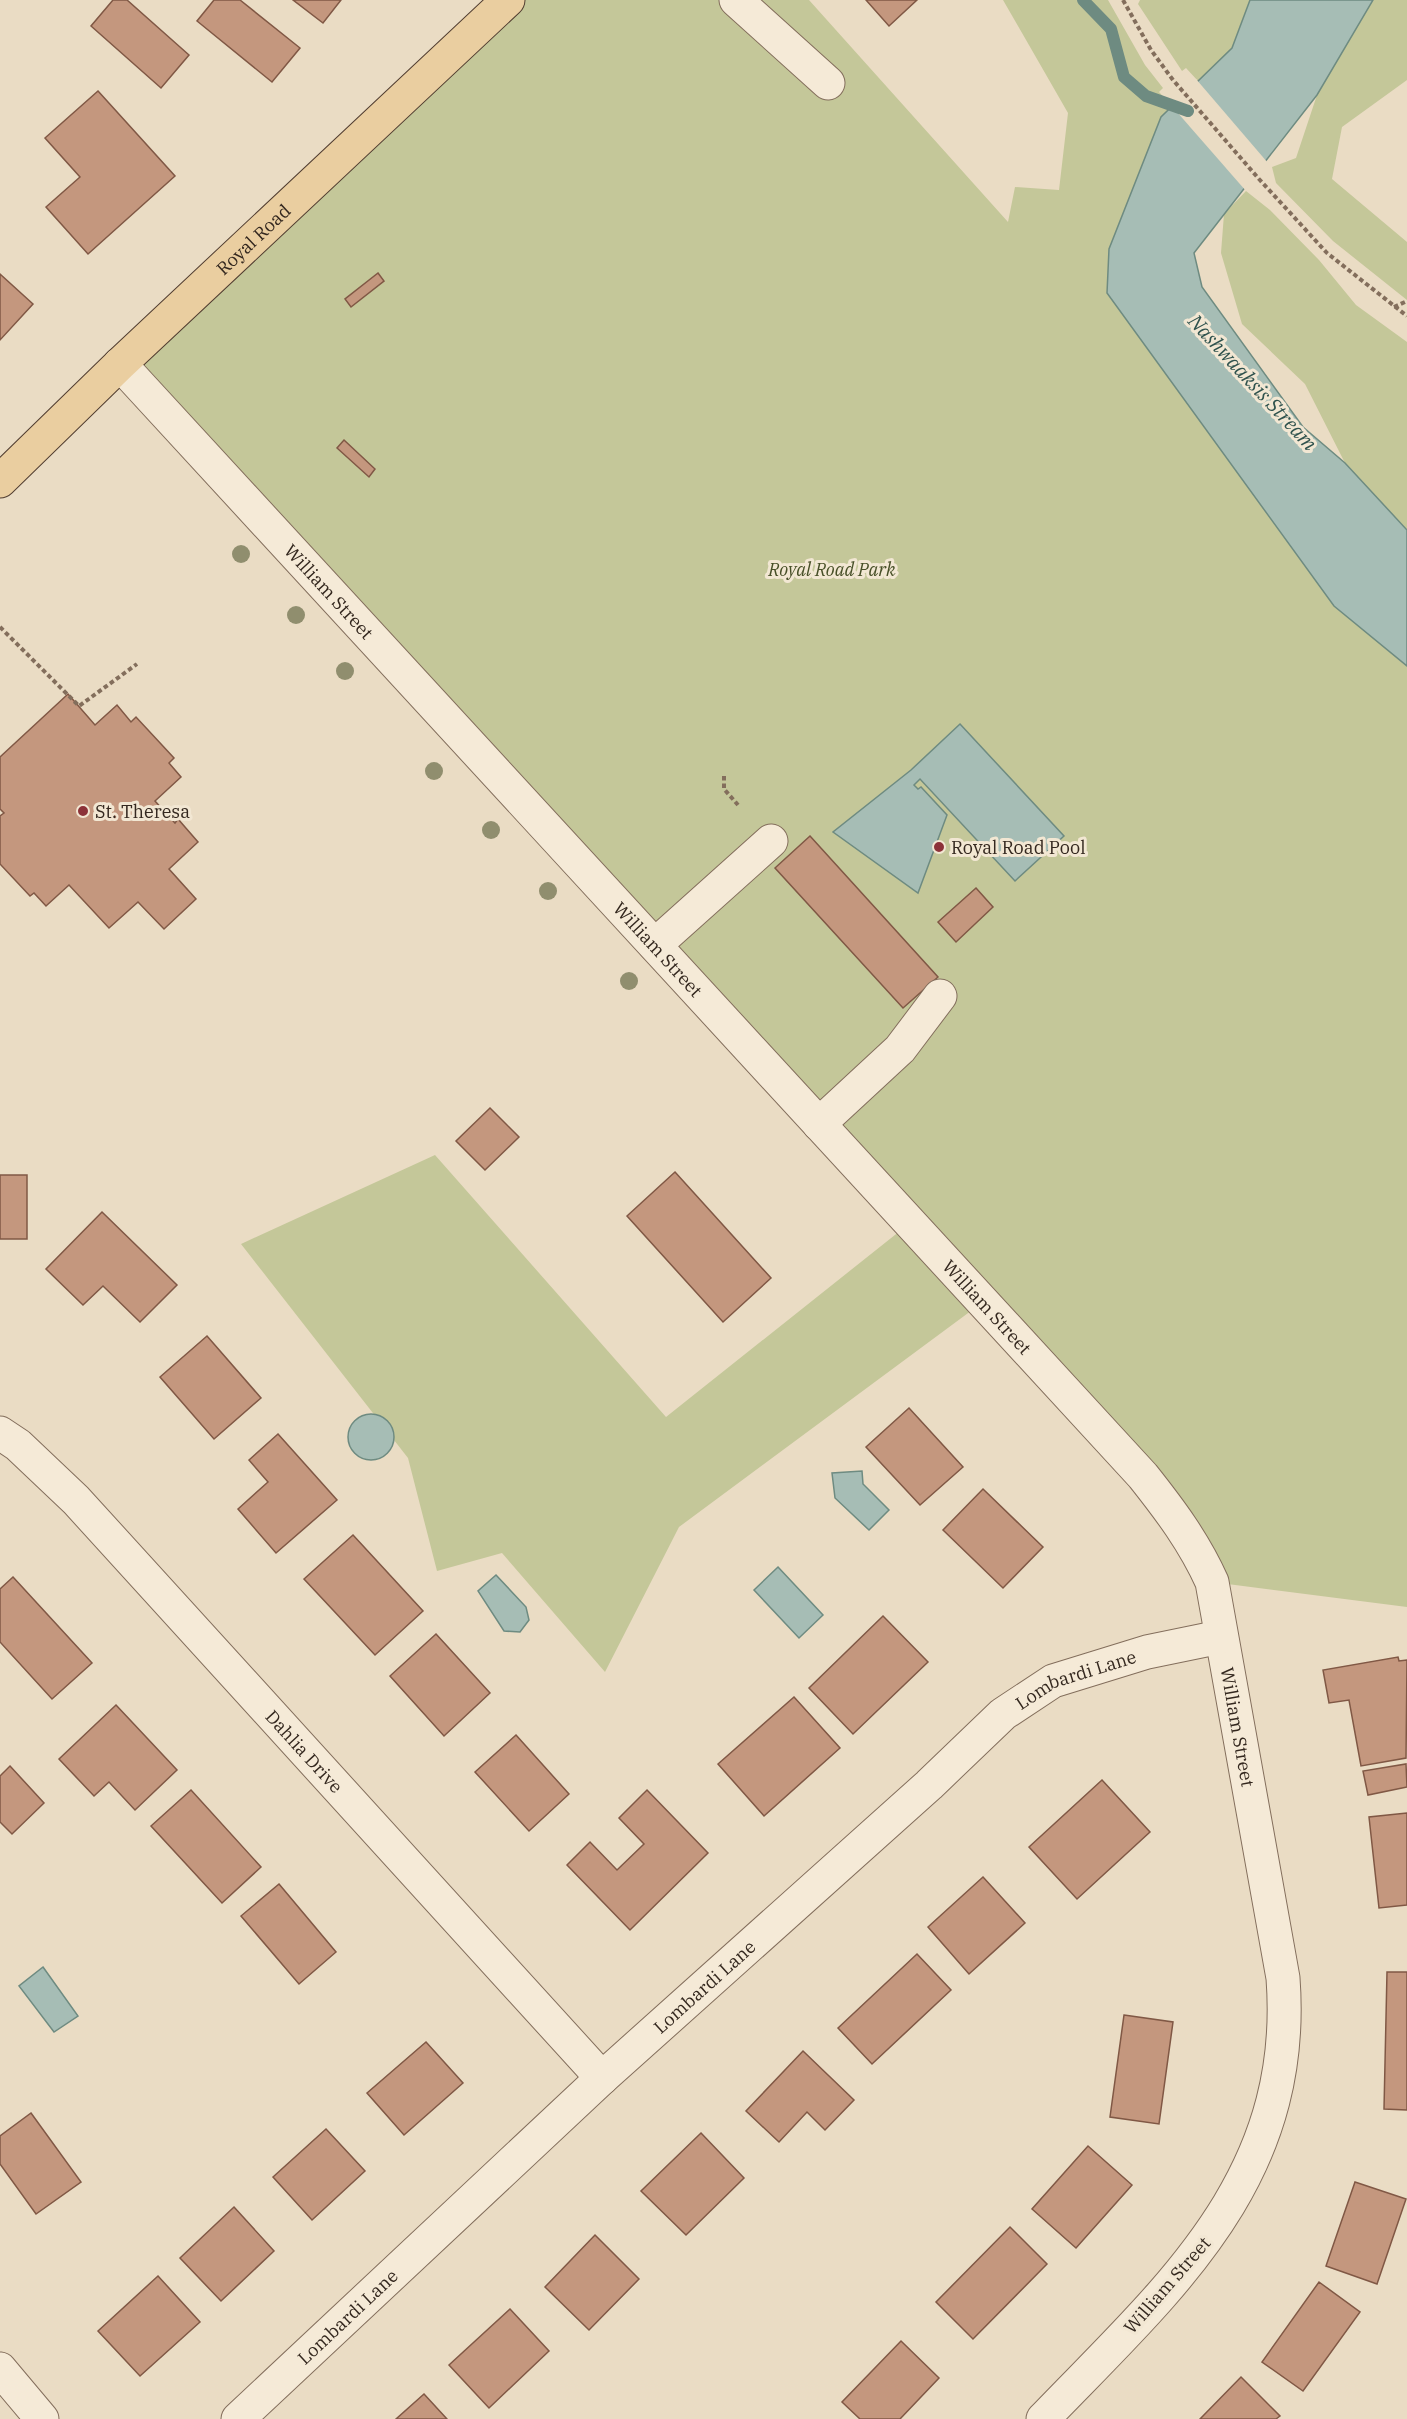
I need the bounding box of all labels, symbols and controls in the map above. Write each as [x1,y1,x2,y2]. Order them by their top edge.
street label: Royal Road [211,199,295,280]
water label: Nashwaaksis Stream [1182,307,1324,456]
street label: William Street [280,539,379,644]
park label: Royal Road Park [767,558,896,581]
place label: St. Theresa [95,800,190,823]
marker: St. Theresa [76,804,90,818]
place label: Royal Road Pool [951,836,1086,859]
marker: Royal Road Pool [932,840,946,854]
street label: William Street [609,897,708,1001]
street label: William Street [938,1254,1037,1359]
street label: Lombardi Lane [1011,1645,1139,1714]
street label: William Street [1216,1665,1260,1789]
street label: Dahlia Drive [261,1705,348,1797]
street label: Lombardi Lane [648,1935,760,2038]
street label: William Street [1119,2232,1215,2338]
street label: Lombardi Lane [292,2264,403,2369]

